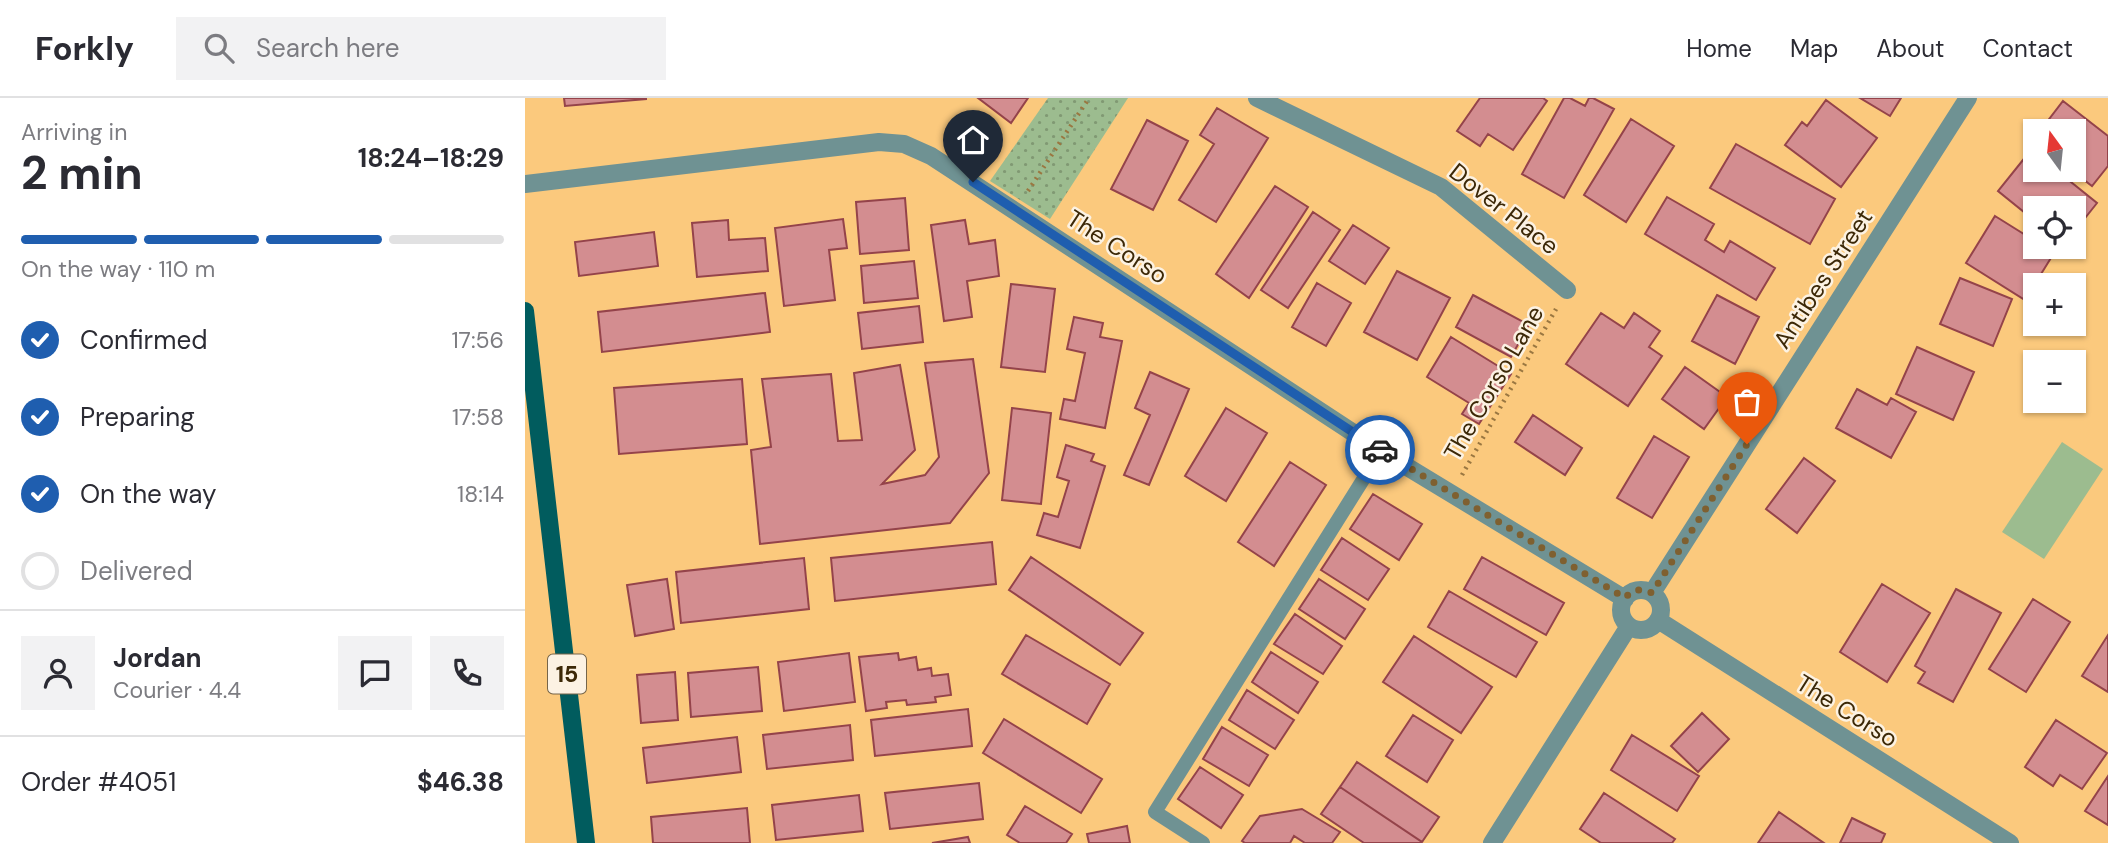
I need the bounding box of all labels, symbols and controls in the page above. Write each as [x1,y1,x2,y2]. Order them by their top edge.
search box [176,17,666,80]
text: Forkly [35,27,134,70]
icon: search [200,29,238,67]
text: Search here [256,31,399,65]
text: Home [1686,33,1752,64]
text: Map [1790,33,1838,64]
text: About [1876,33,1945,64]
text: Contact [1983,33,2073,64]
pin [943,110,1003,182]
text: Arriving in [21,117,127,147]
north arrow [2023,119,2086,182]
map controls [2023,119,2086,413]
icon: home [954,121,992,159]
text: 18:24–18:29 [358,141,504,175]
text: 2 min [21,143,143,203]
street label: Dover Place [1443,156,1565,261]
button: locate [2023,196,2086,259]
street label: The Corso [1061,203,1173,291]
street label: Antibes Street [1766,203,1879,354]
text: On the way · 110 m [21,254,215,284]
button: + [2023,273,2086,336]
street label: The Corso Lane [1437,300,1550,466]
icon: check [21,321,59,359]
text: Confirmed [80,323,207,357]
text: 17:56 [451,325,504,355]
button: − [2023,350,2086,413]
pin [1717,372,1777,444]
icon: bag [1728,383,1766,421]
icon: check [21,398,59,436]
text: Preparing [80,400,195,434]
text: 17:58 [452,402,504,432]
courier [1345,415,1415,485]
icon: car [1361,431,1399,469]
icon: check [21,475,59,513]
text: On the way [80,477,216,511]
text: 18:14 [457,479,504,509]
text: Delivered [80,554,193,588]
button: person [21,636,95,710]
button: chat [338,636,412,710]
button: phone [430,636,504,710]
text: Jordan [113,641,202,675]
road number: 15 [548,654,586,694]
street label: The Corso [1791,667,1904,754]
text: Courier · 4.4 [113,675,241,705]
text: Order #4051 [21,765,176,799]
text: $46.38 [417,765,504,799]

